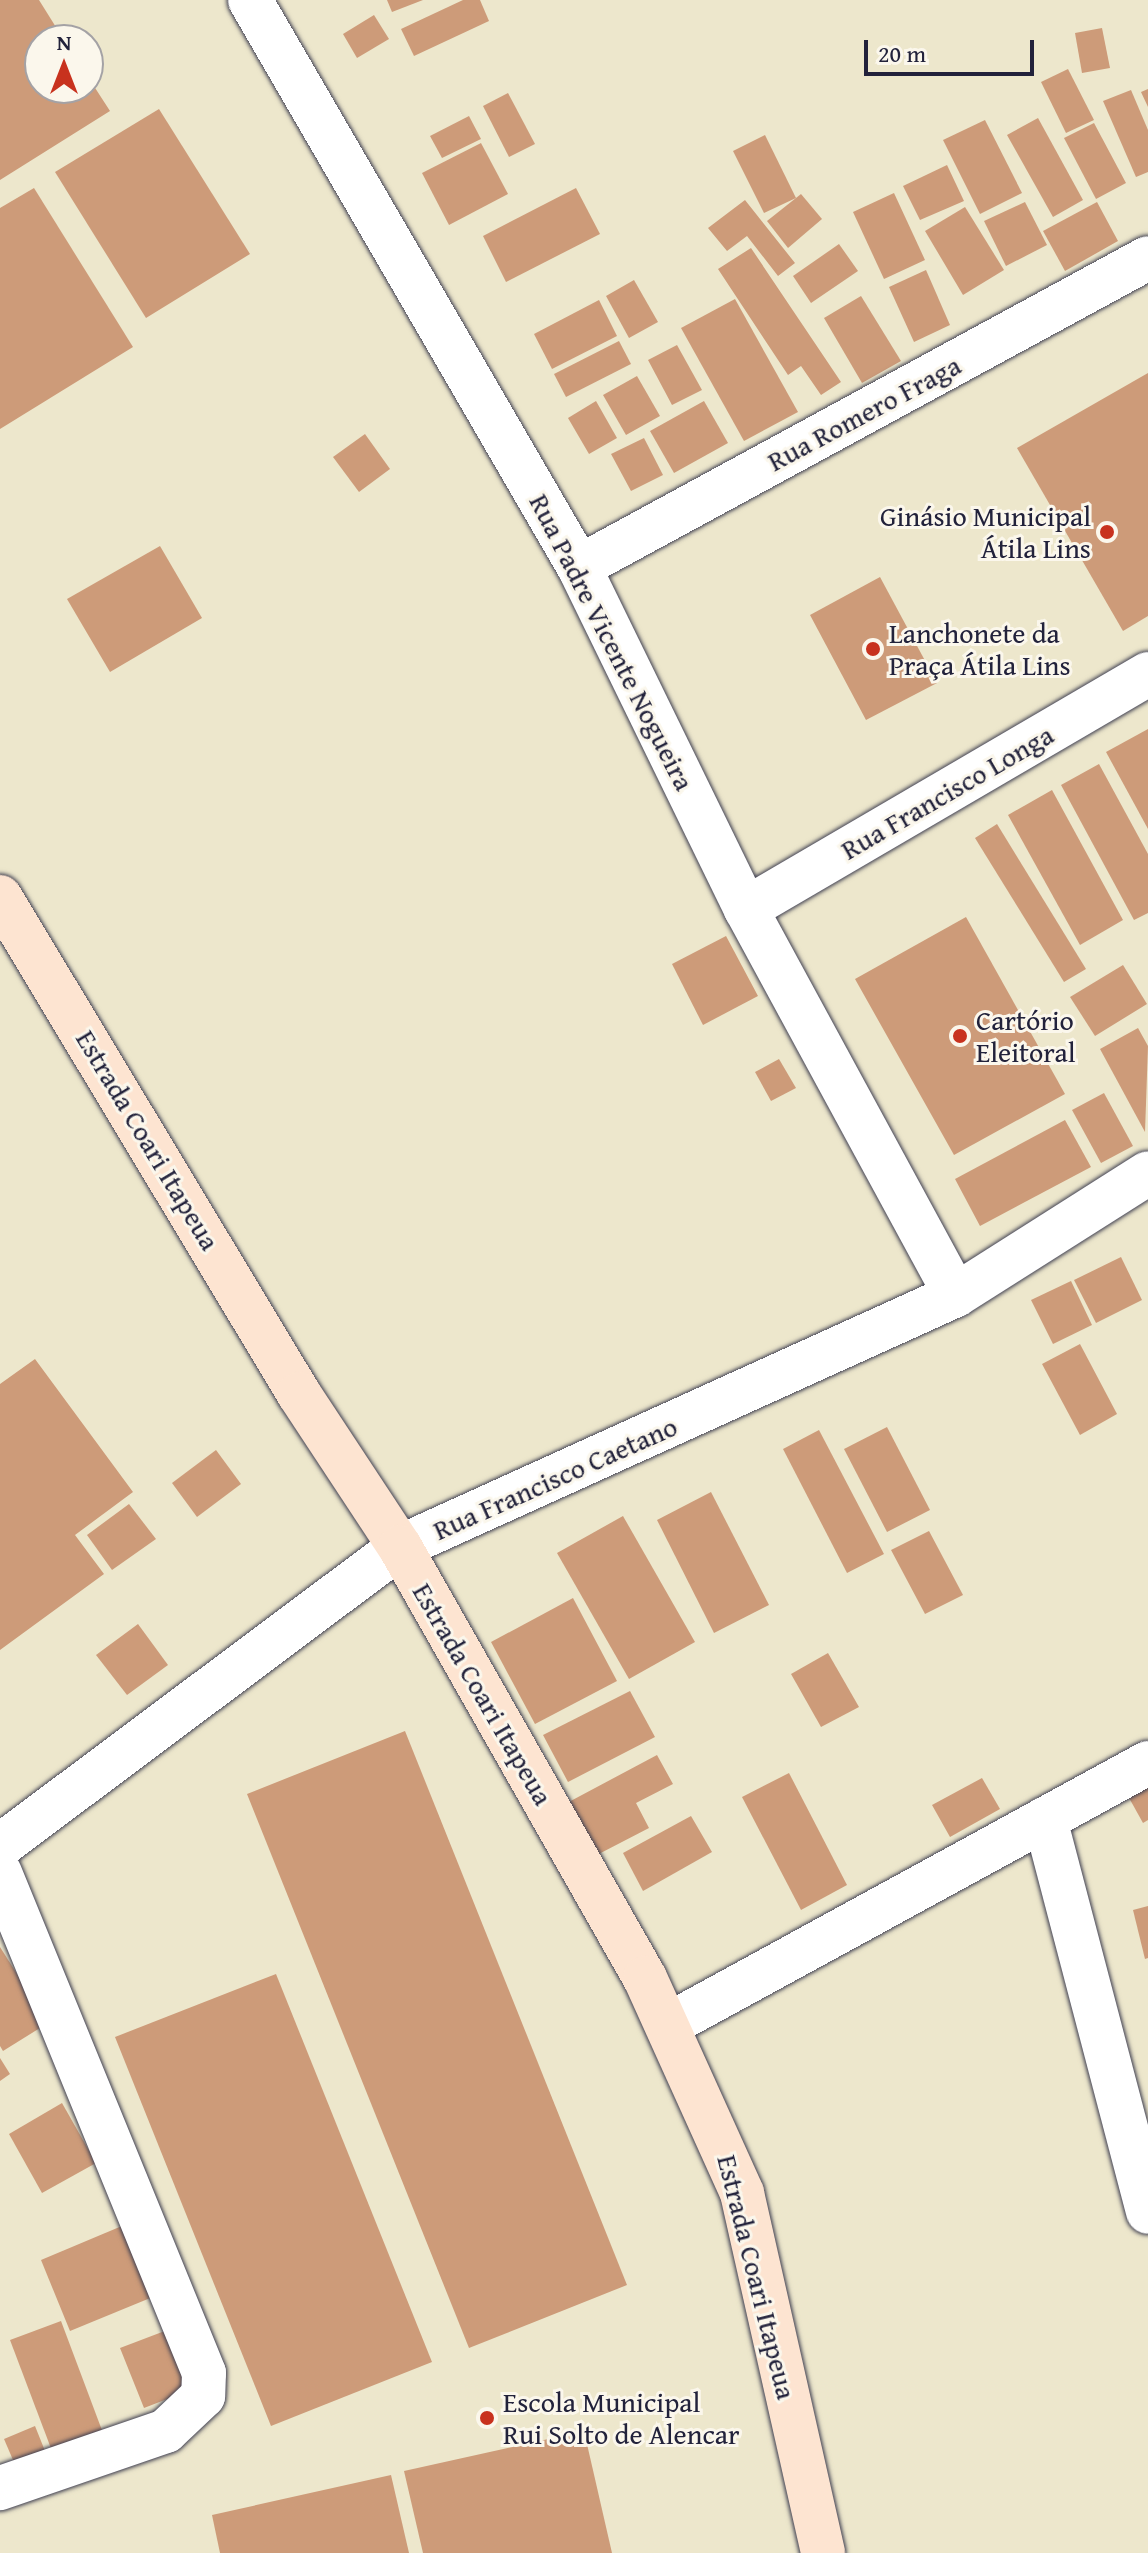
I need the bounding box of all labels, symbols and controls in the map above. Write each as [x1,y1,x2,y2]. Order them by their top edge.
north arrow [24,24,104,104]
scale bar [868,24,1038,74]
text: N [57,26,71,58]
text: 20 m [878,36,926,71]
street label: Rua Romero Fraga [762,348,966,478]
street label: Rua Padre Vicente Nogueira [523,488,701,796]
place label: Ginásio Municipal Átila Lins [880,499,1091,565]
marker: Ginásio Municipal Átila Lins [1098,523,1116,541]
place label: Lanchonete da Praça Átila Lins [889,616,1071,682]
marker: Lanchonete da Praça Átila Lins [864,640,882,658]
street label: Rua Francisco Longa [835,718,1059,866]
place label: Cartório Eleitoral [976,1003,1076,1069]
street label: Estrada Coari Itapeua [69,1024,227,1256]
marker: Cartório Eleitoral [951,1027,969,1045]
street label: Rua Francisco Caetano [428,1409,682,1547]
street label: Estrada Coari Itapeua [406,1577,560,1811]
street label: Estrada Coari Itapeua [710,2151,804,2403]
place label: Escola Municipal Rui Solto de Alencar [503,2385,740,2451]
marker: Escola Municipal Rui Solto de Alencar [478,2409,496,2427]

